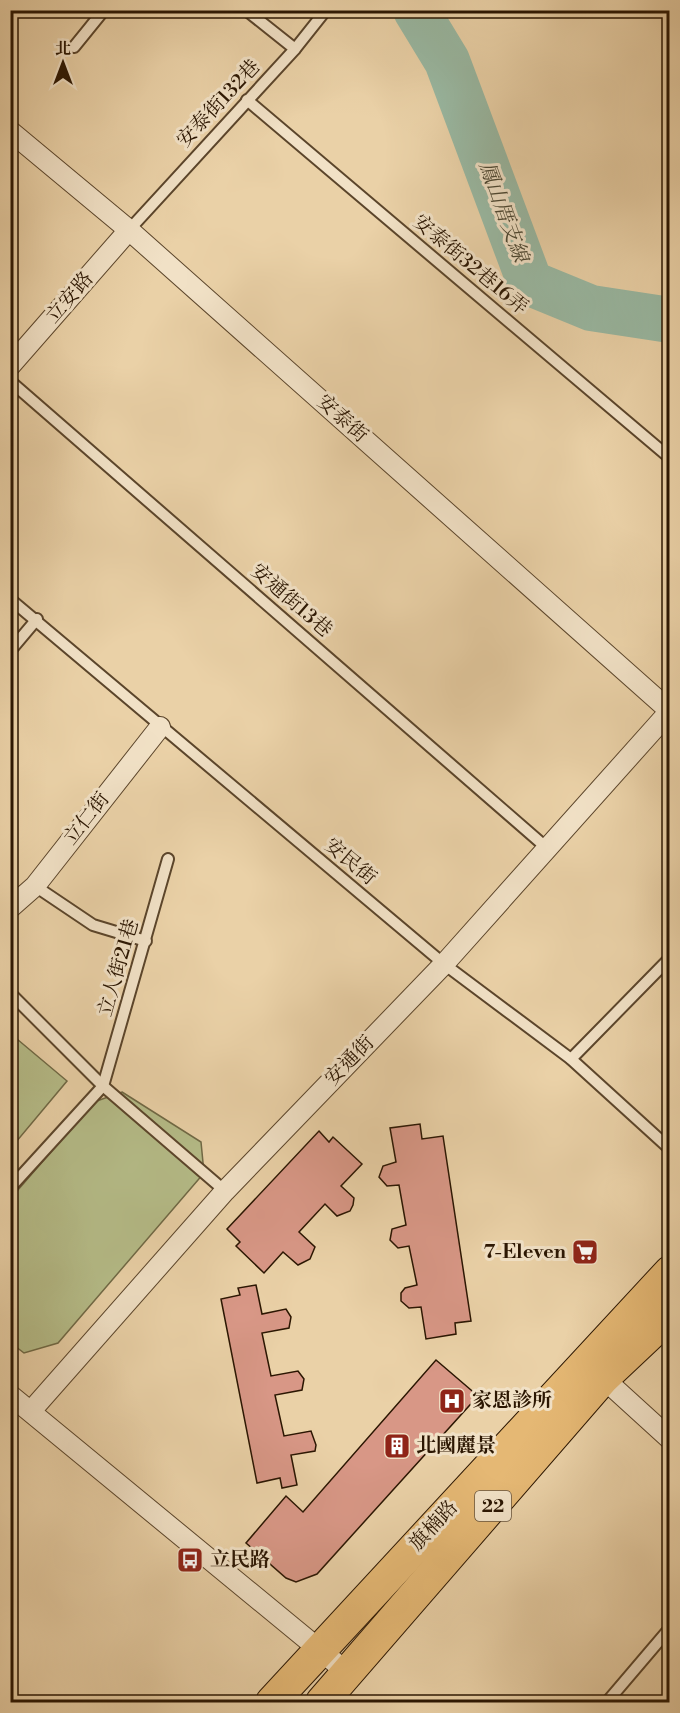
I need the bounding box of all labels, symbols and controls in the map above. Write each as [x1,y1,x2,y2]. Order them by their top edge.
north arrow [33,33,93,93]
text: 北 [55,39,71,59]
street label: 安泰街132巷 [172,55,266,153]
water label: 鳳山厝支線 [473,158,534,268]
street label: 安泰街32巷16弄 [407,210,533,320]
street label: 立安路 [41,267,99,329]
street label: 安泰街 [311,390,373,448]
street label: 安通街13巷 [245,559,337,643]
street label: 立仁街 [59,788,115,850]
street label: 安民街 [319,833,381,891]
street label: 立人街21巷 [93,916,145,1020]
street label: 安通街 [320,1031,380,1091]
supermarket icon: 7-Eleven [570,1237,600,1267]
place label: 7-Eleven [483,1240,567,1265]
hospital icon: 家恩診所 [437,1386,467,1416]
place label: 家恩診所 [472,1389,552,1414]
building icon: 北國麗景 [382,1431,412,1461]
place label: 北國麗景 [416,1434,496,1459]
road number: 22 [475,1491,511,1521]
street label: 旗楠路 [404,1496,464,1556]
bus stop icon: 立民路 [175,1545,205,1575]
place label: 立民路 [210,1548,270,1573]

